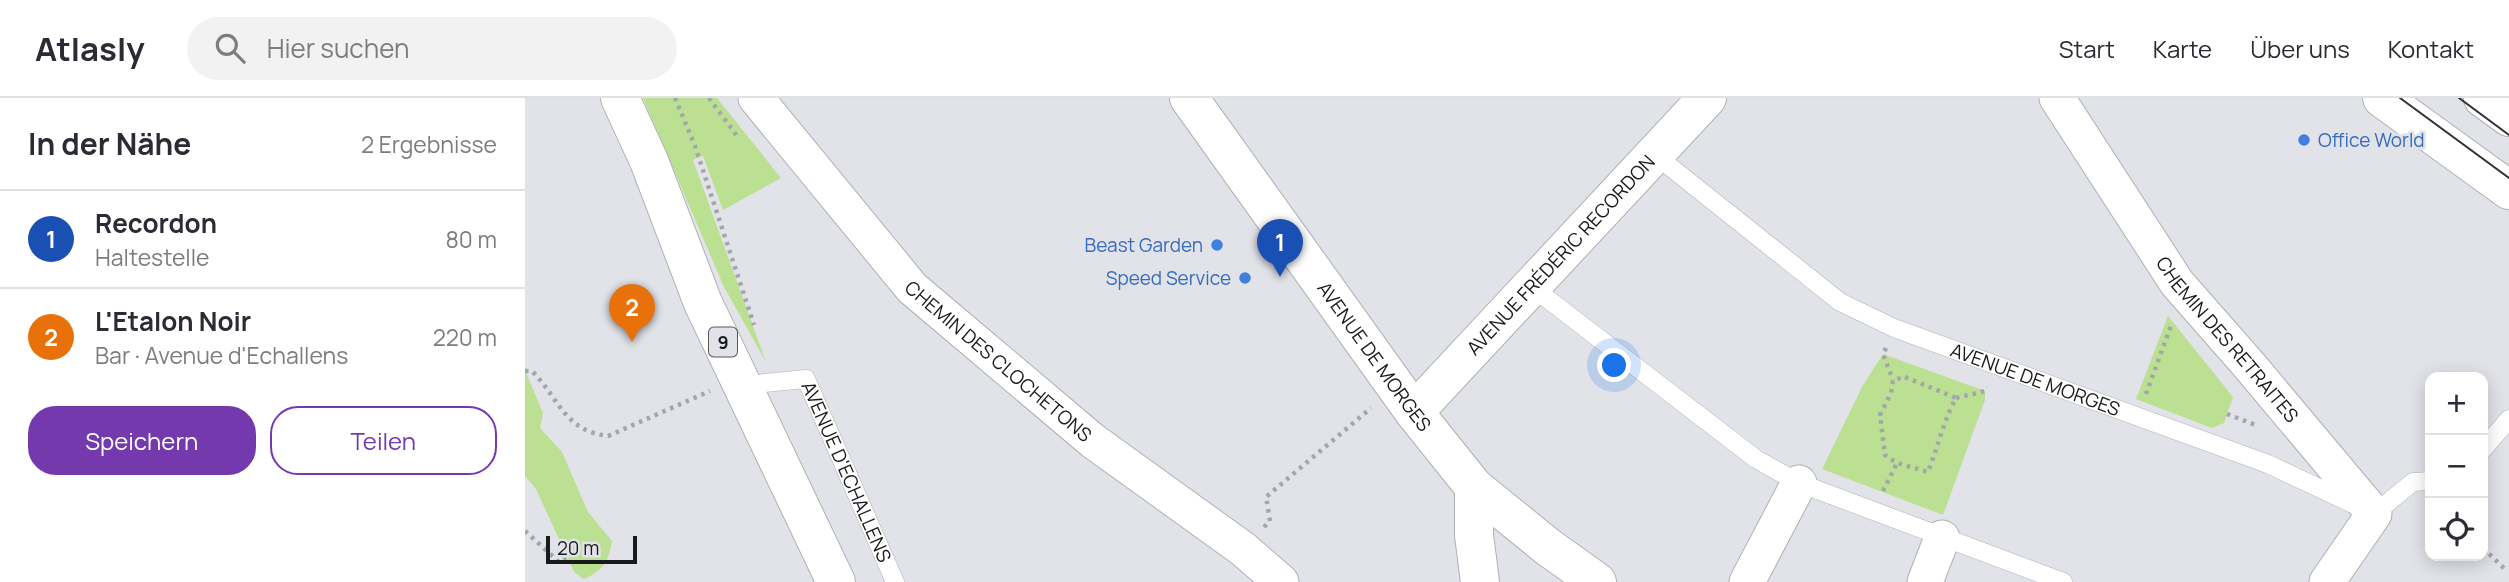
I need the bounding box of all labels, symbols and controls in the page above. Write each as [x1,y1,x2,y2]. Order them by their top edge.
search box [187,17,677,80]
text: Atlasly [35,26,145,71]
icon: search [211,29,249,67]
text: Hier suchen [267,30,409,66]
text: Start [2059,32,2115,65]
text: Karte [2153,32,2212,65]
text: Über uns [2250,32,2350,65]
text: Kontakt [2388,32,2474,65]
text: In der Nähe [28,123,191,164]
place label: Office World [2318,127,2425,153]
text: 2 Ergebnisse [361,128,497,160]
marker: Office World [2296,132,2312,148]
street label: AVENUE FRÉDÉRIC RECORDON [1461,149,1661,361]
text: Recordon [95,205,217,241]
pin: 1 [1257,219,1303,277]
text: 1 [46,223,56,255]
text: 80 m [446,223,497,255]
place label: Beast Garden [1085,232,1203,258]
marker: Beast Garden [1209,237,1225,253]
text: Haltestelle [95,241,210,273]
street label: CHEMIN DES RETRAITES [2150,251,2305,428]
place label: Speed Service [1106,265,1231,291]
marker: Speed Service [1237,270,1253,286]
street label: CHEMIN DES CLOCHETONS [899,275,1098,448]
street label: AVENUE DE MORGES [1312,276,1437,437]
pin: 2 [609,284,655,342]
text: L'Etalon Noir [95,303,251,339]
text: 2 [44,321,58,353]
text: 220 m [433,321,497,353]
road number: 9 [709,328,737,356]
street label: AVENUE DE MORGES [1947,337,2124,422]
text: Bar · Avenue d'Echallens [95,339,348,371]
your location [1597,348,1631,382]
map controls [2425,372,2488,561]
button: + [2425,372,2488,435]
street label: AVENUE D'ECHALLENS [796,377,898,566]
button: Speichern [28,406,256,475]
button: Teilen [270,406,497,475]
button: − [2425,435,2488,498]
button: locate [2425,498,2488,561]
scale bar [546,533,637,565]
text: 20 m [557,535,599,561]

